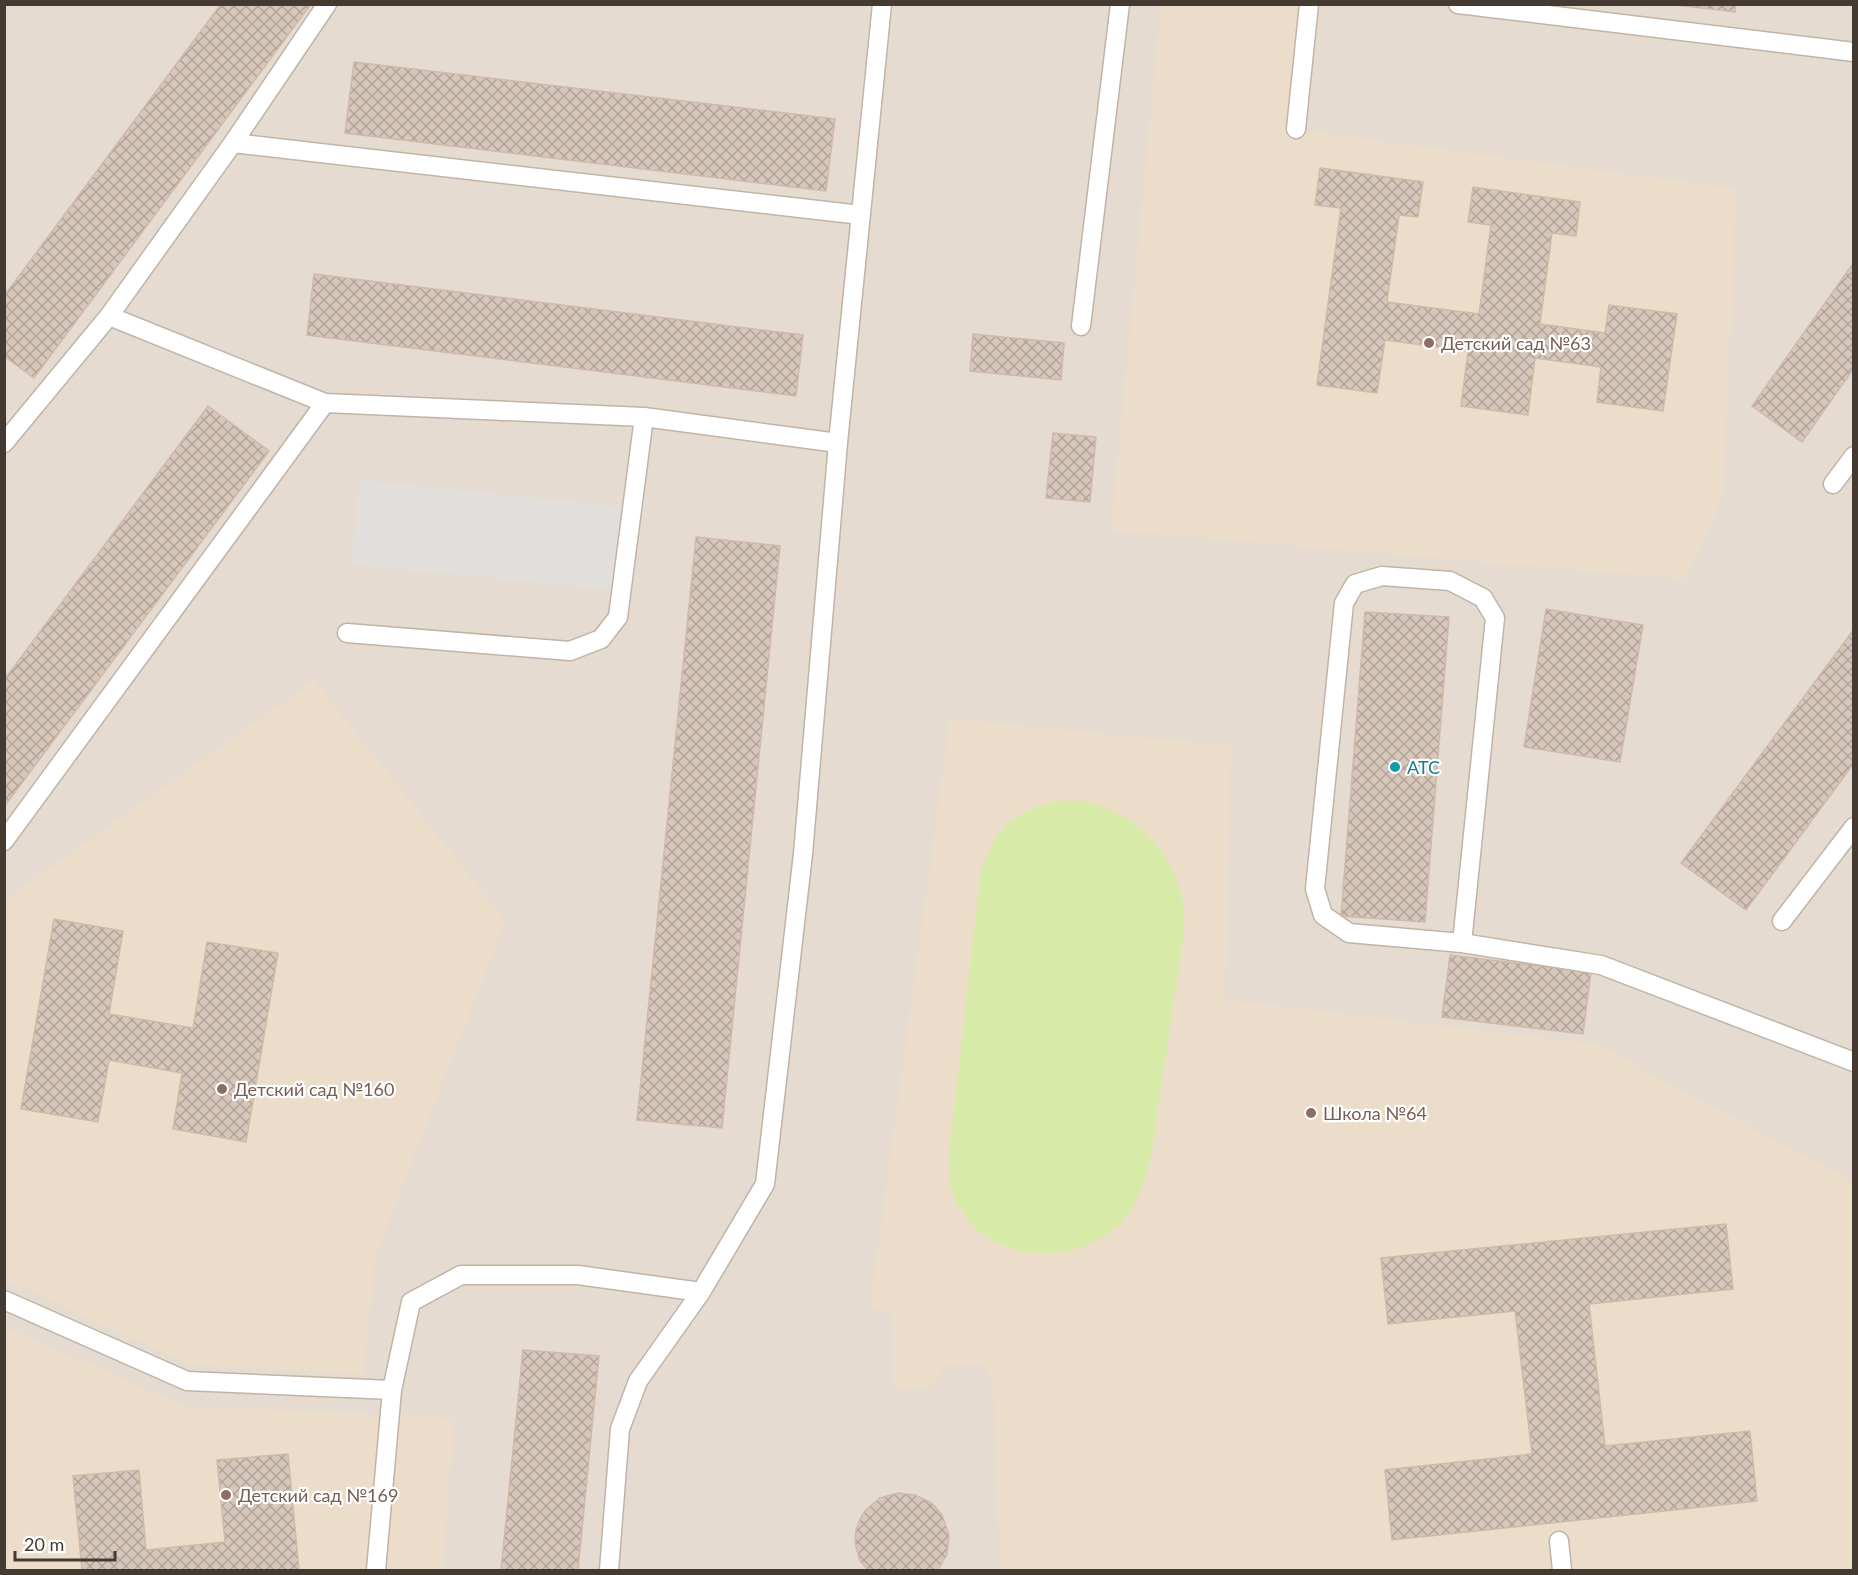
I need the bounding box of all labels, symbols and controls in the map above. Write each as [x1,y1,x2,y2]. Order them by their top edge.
place label: Детский сад №63 [1441,332,1591,354]
marker: Детский сад №63 [1422,336,1436,350]
place label: АТС [1407,756,1440,778]
marker: АТС [1388,760,1402,774]
place label: Детский сад №160 [234,1078,394,1100]
marker: Детский сад №160 [215,1082,229,1096]
place label: Школа №64 [1323,1102,1427,1124]
marker: Школа №64 [1304,1106,1318,1120]
place label: Детский сад №169 [238,1484,398,1506]
marker: Детский сад №169 [219,1488,233,1502]
scale bar [15,1524,116,1562]
text: 20 m [24,1533,64,1555]

